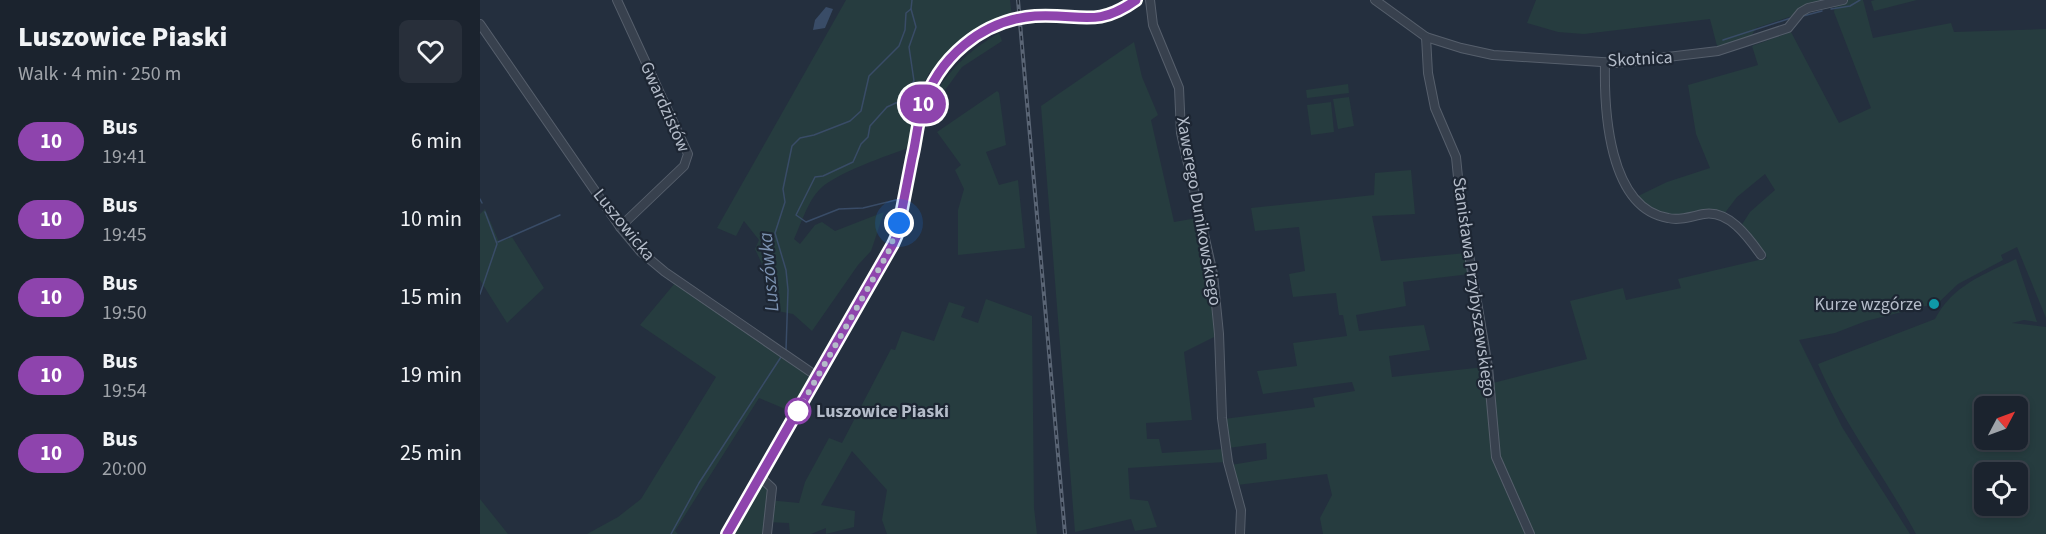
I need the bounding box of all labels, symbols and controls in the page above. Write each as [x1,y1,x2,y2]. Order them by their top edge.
text: Luszowice Piaski [18,17,227,57]
button: heart [399,20,462,83]
street label: Skotnica [1607,45,1673,73]
street label: Gwardzistów [634,58,696,156]
text: Walk · 4 min · 250 m [18,60,181,88]
line badge: 10 [896,84,950,124]
text: 10 [912,89,934,119]
text: Bus [102,111,138,143]
street label: Xawerego Dunikowskiego [1170,115,1228,307]
text: 6 min [411,125,462,157]
text: 10 [40,126,62,156]
text: 19:41 [102,143,147,171]
street label: Stanisława Przybyszewskiego [1446,176,1502,398]
street label: Luszowicka [587,184,661,266]
text: Bus [102,189,138,221]
text: 10 min [400,203,462,235]
text: 10 [40,204,62,234]
your location [884,208,914,238]
text: 19:45 [102,221,147,249]
water label: Luszówka [752,231,786,313]
text: Bus [102,267,138,299]
text: 15 min [400,281,462,313]
text: 10 [40,282,62,312]
place label: Kurze wzgórze [1815,292,1922,317]
marker: Kurze wzgórze [1927,297,1941,311]
text: 19:50 [102,299,147,327]
text: Bus [102,345,138,377]
text: 19 min [400,359,462,391]
text: 10 [40,360,62,390]
text: 19:54 [102,377,147,405]
north arrow [1974,396,2028,450]
map controls [1974,396,2028,516]
marker: Luszowice Piaski [785,398,811,424]
place label: Luszowice Piaski [816,399,949,424]
text: Bus [102,423,138,455]
text: 25 min [400,437,462,469]
text: 10 [40,438,62,468]
text: 20:00 [102,455,147,483]
button: locate [1974,462,2028,516]

